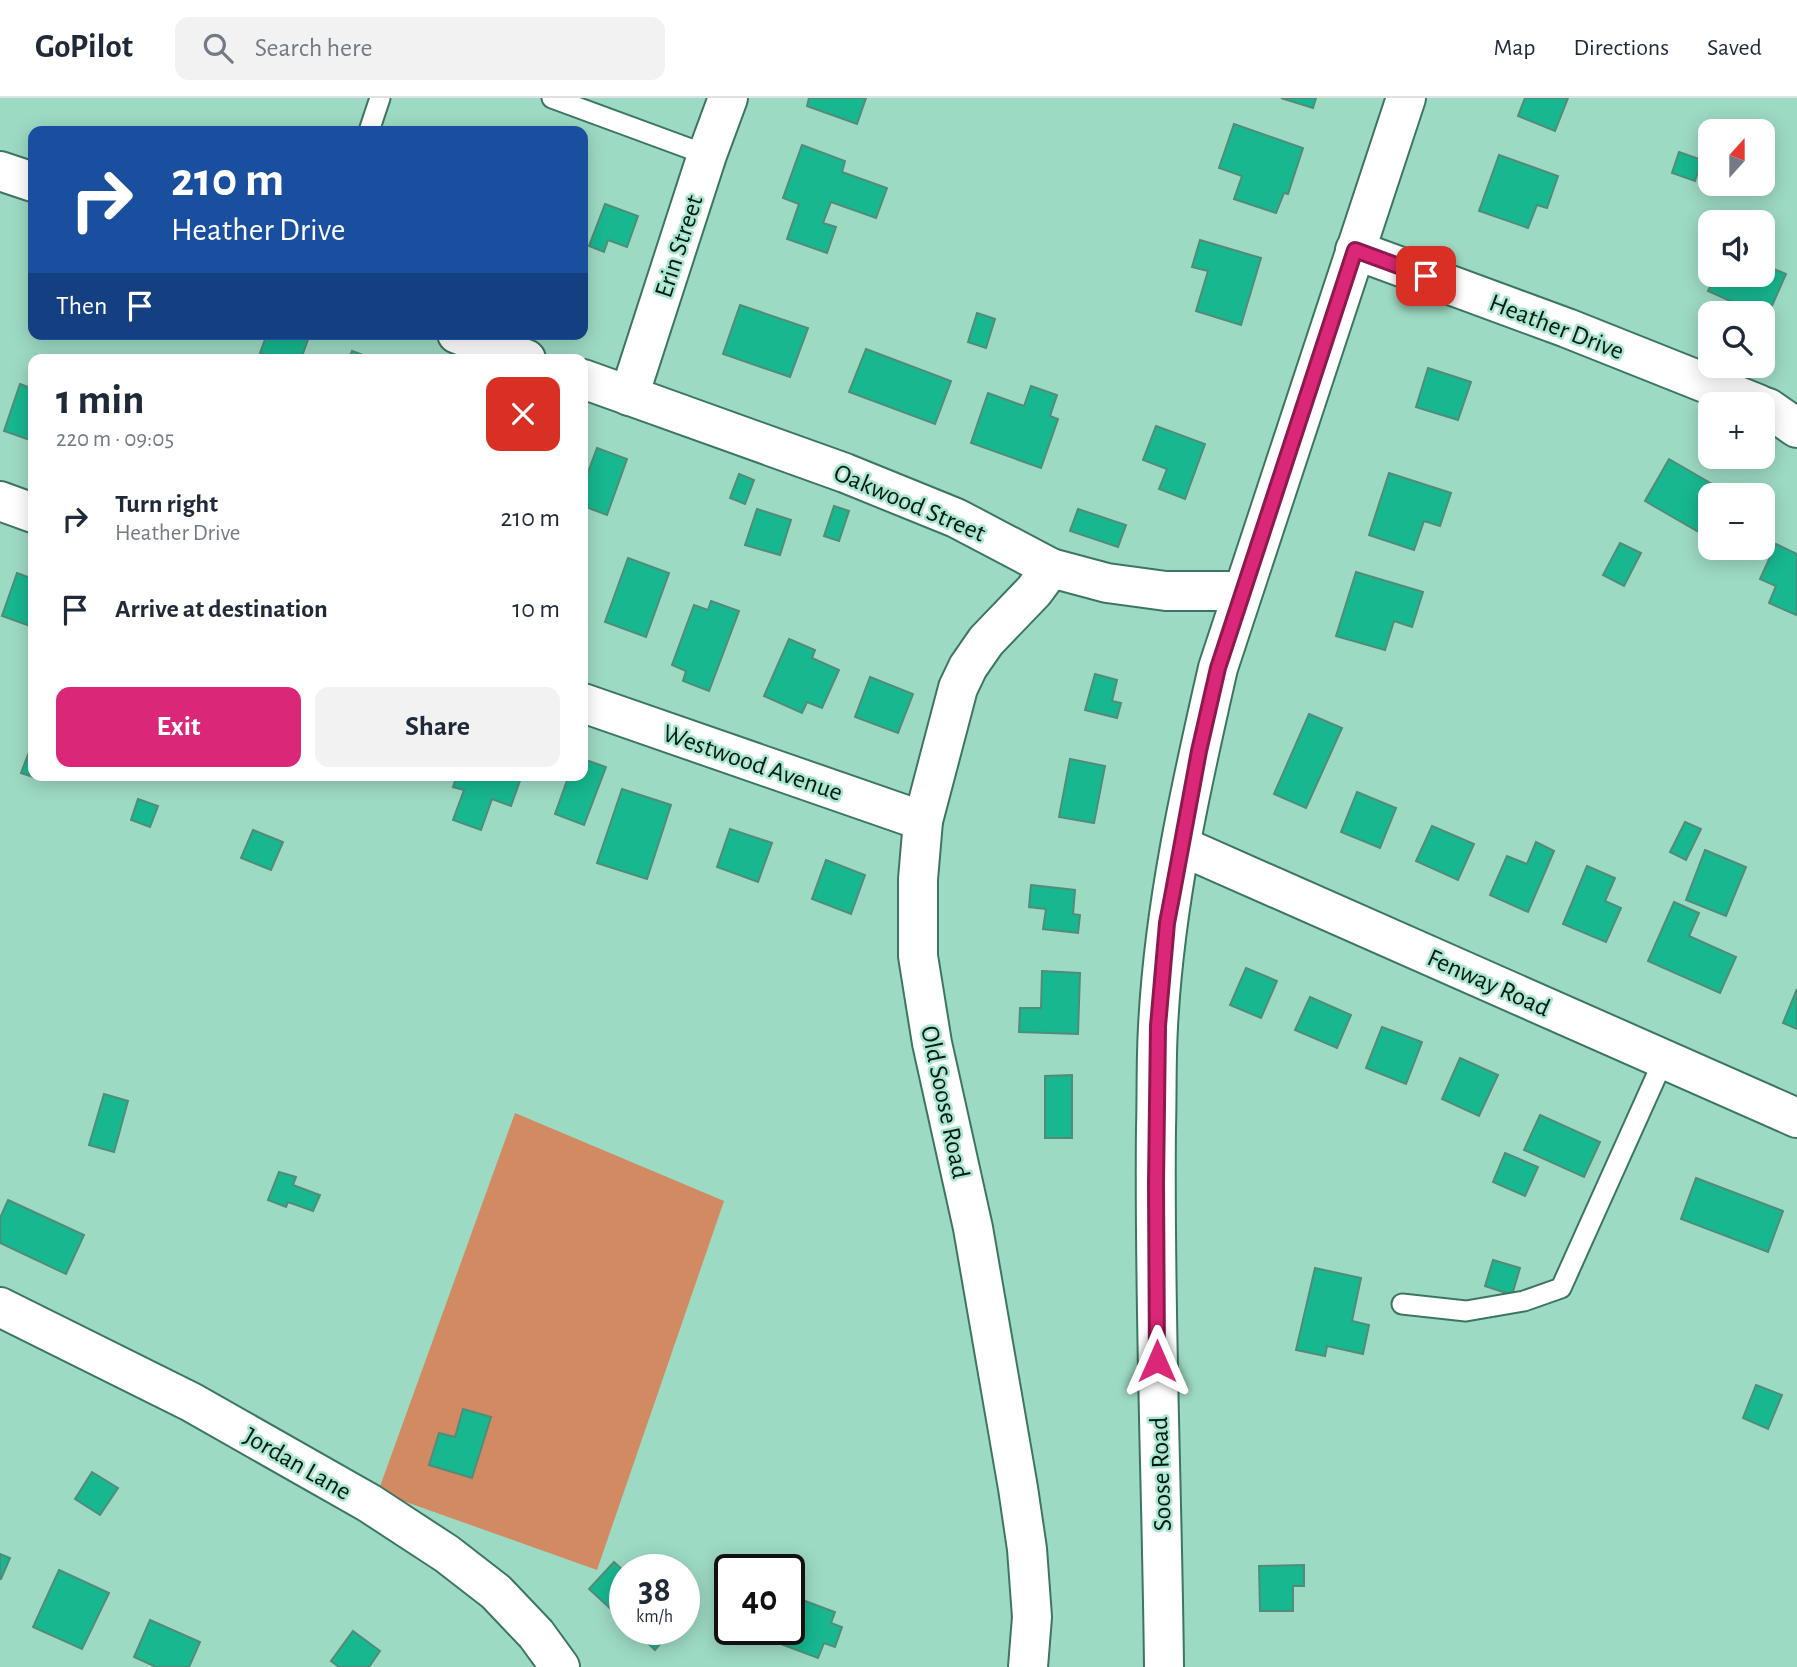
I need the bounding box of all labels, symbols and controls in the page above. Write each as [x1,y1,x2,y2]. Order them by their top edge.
search box [175,17,665,80]
icon: search [199,29,237,67]
text: GoPilot [35,31,133,64]
text: Search here [255,35,372,61]
text: Map [1493,36,1535,60]
text: Directions [1573,36,1669,60]
text: Saved [1707,36,1762,60]
north arrow [1698,119,1774,196]
map controls [1698,119,1775,560]
icon: right [56,154,147,245]
text: 210 m [171,156,284,205]
street label: Erin Street [650,192,708,301]
button: sound [1698,210,1775,287]
text: Heather Drive [171,214,346,246]
pin [1396,246,1456,306]
icon: arrive [1407,257,1445,295]
icon: arrive [121,287,159,325]
street label: Heather Drive [1486,289,1628,364]
text: Then [56,293,107,319]
button: search [1698,301,1775,378]
button: close [486,377,560,451]
text: 1 min [56,379,145,421]
button: + [1698,392,1775,469]
text: 220 m · 09:05 [56,428,174,451]
street label: Oakwood Street [830,459,989,547]
button: − [1698,483,1775,560]
text: Turn right [115,491,218,517]
icon: right [56,500,94,538]
text: 210 m [500,505,560,531]
text: Heather Drive [115,522,240,545]
icon: arrive [56,591,94,629]
text: Arrive at destination [115,596,328,622]
text: 10 m [512,596,560,622]
button: Exit [56,687,301,767]
button: Share [315,687,560,767]
street label: Westwood Avenue [659,720,846,806]
street label: Fenway Road [1423,944,1554,1021]
street label: Old Soose Road [916,1023,974,1181]
position arrow [1120,1324,1194,1398]
street label: Soose Road [1146,1416,1176,1532]
street label: Jordan Lane [239,1423,356,1505]
speed limit sign: 40 [714,1554,805,1645]
text: 38 [638,1573,671,1608]
text: km/h [636,1608,673,1626]

